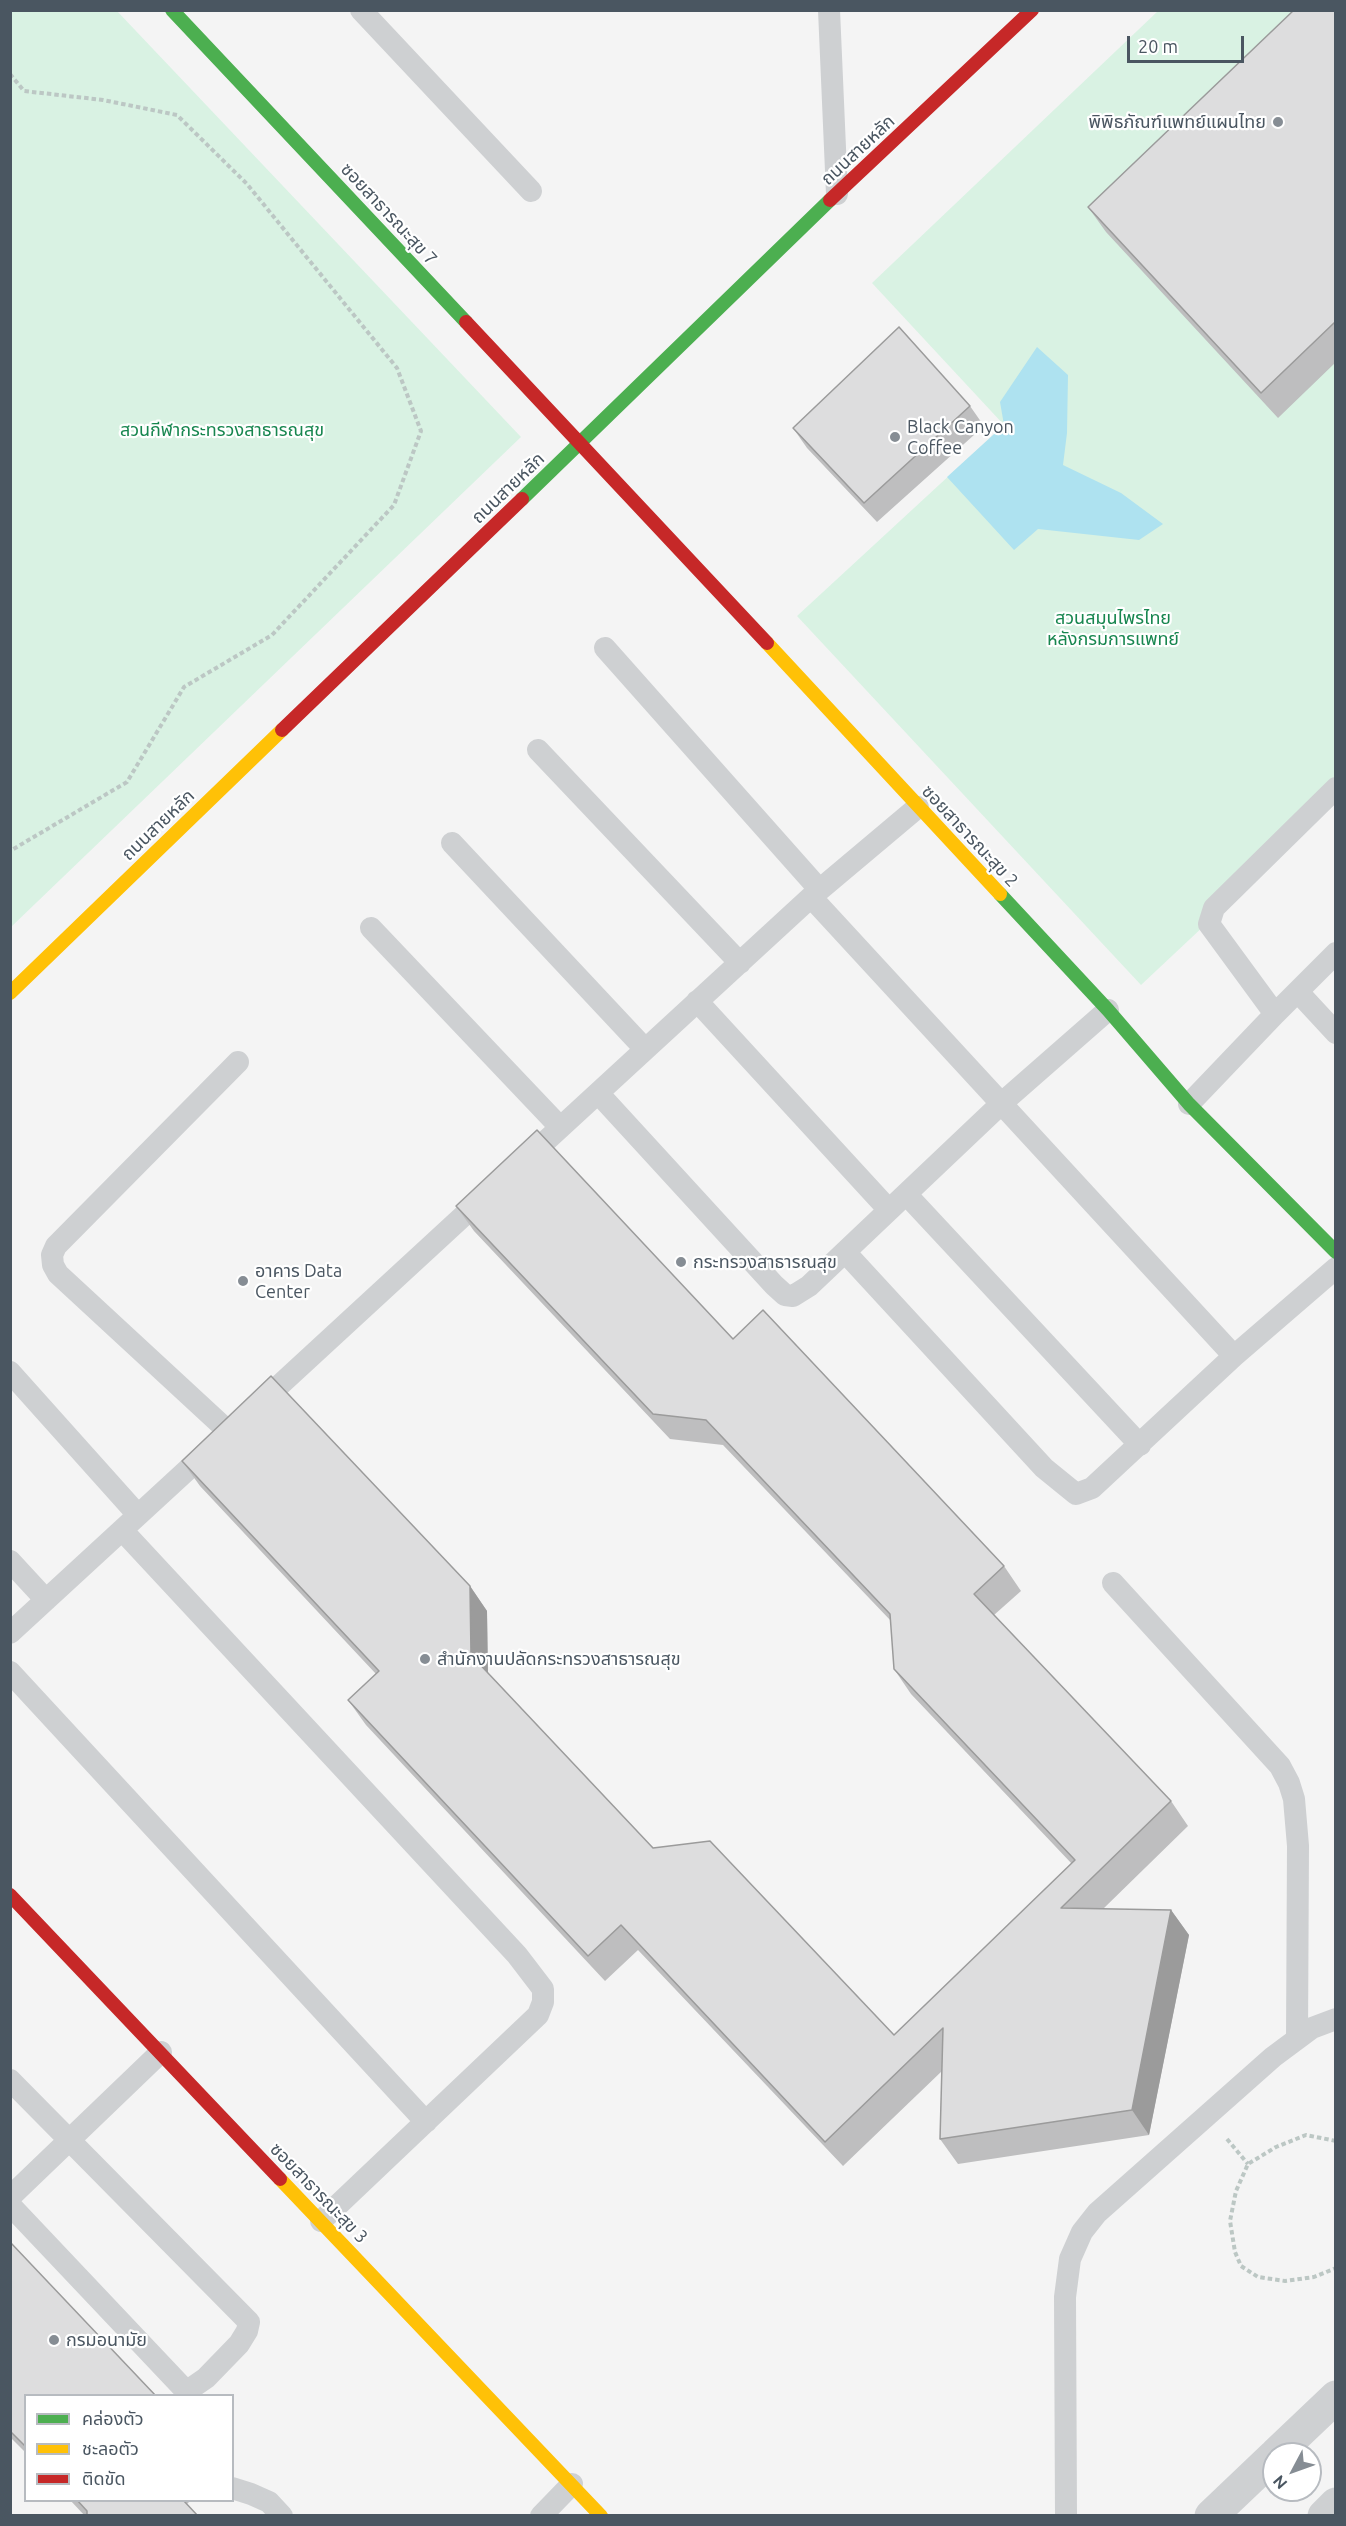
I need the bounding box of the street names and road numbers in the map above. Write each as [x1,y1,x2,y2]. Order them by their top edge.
street label: ถนนสายหลัก [817,110,899,190]
street label: ซอยสาธารณะสุข 7 [336,159,442,269]
street label: ถนนสายหลัก [467,448,549,528]
street label: ซอยสาธารณะสุข 2 [917,781,1023,891]
street label: ถนนสายหลัก [117,785,199,865]
street label: ซอยสาธารณะสุข 3 [266,2138,372,2248]

